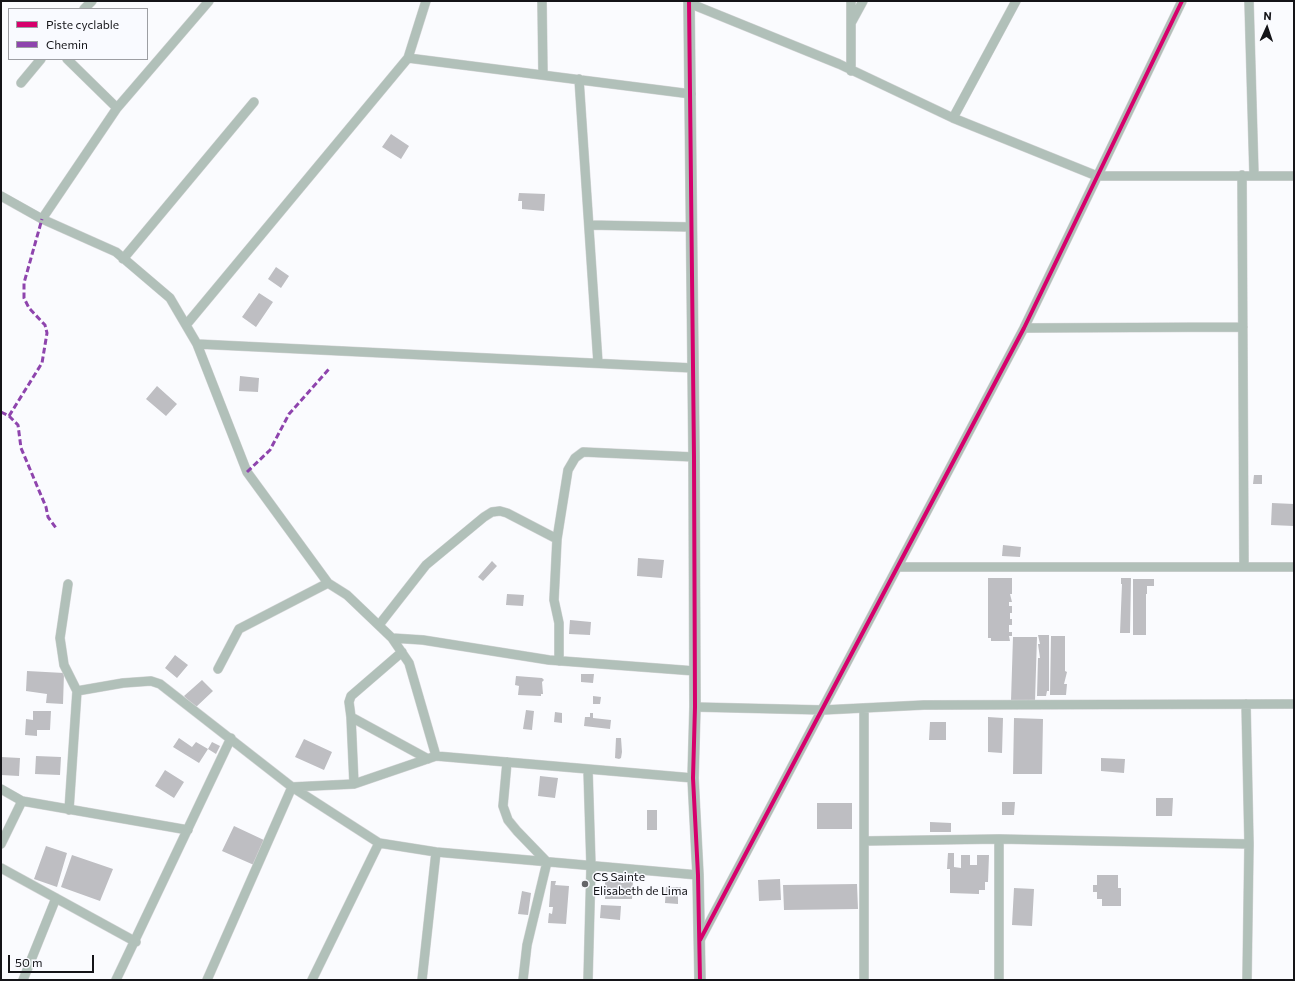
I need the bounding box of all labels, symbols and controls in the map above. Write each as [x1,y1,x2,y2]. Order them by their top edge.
legend [8,8,148,60]
north arrow [1247,8,1287,48]
text: N [1263,9,1272,22]
text: Piste cyclable [46,17,119,31]
text: Chemin [46,37,88,51]
place label: CS Sainte Elisabeth de Lima [593,870,688,898]
marker: CS Sainte Elisabeth de Lima [580,879,590,889]
scale bar [10,947,96,973]
text: 50 m [15,955,43,969]

